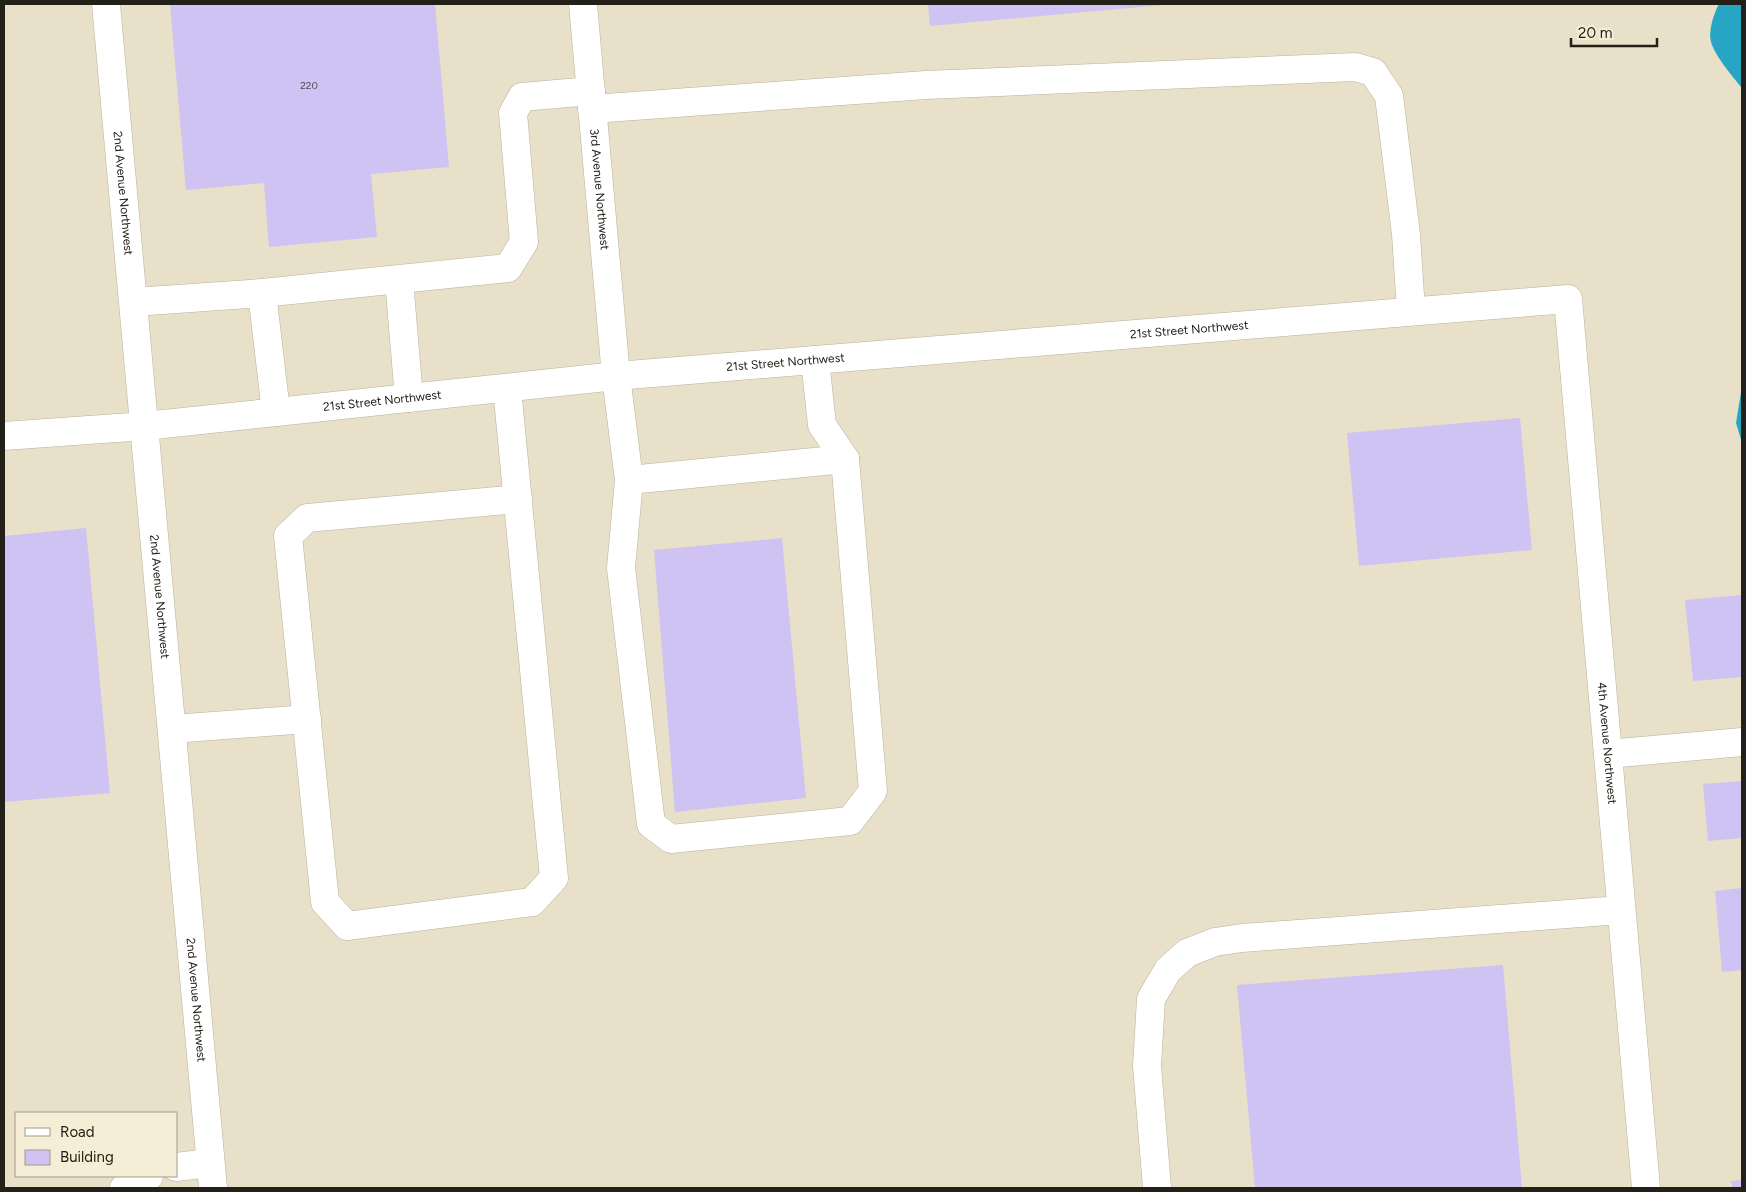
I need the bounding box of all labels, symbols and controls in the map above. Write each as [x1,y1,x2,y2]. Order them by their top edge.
scale bar [1571,15,1657,47]
text: 20 m [1578,24,1612,42]
house number: 220 [300,79,318,92]
street label: 3rd Avenue Northwest [587,128,612,251]
street label: 2nd Avenue Northwest [111,131,136,256]
street label: 21st Street Northwest [1129,318,1249,341]
street label: 21st Street Northwest [726,350,846,374]
street label: 21st Street Northwest [322,388,443,414]
street label: 2nd Avenue Northwest [147,534,172,660]
street label: 4th Avenue Northwest [1595,681,1619,805]
street label: 2nd Avenue Northwest [183,937,209,1063]
legend [15,1112,178,1177]
text: Road [60,1123,95,1141]
text: Building [60,1148,114,1166]

